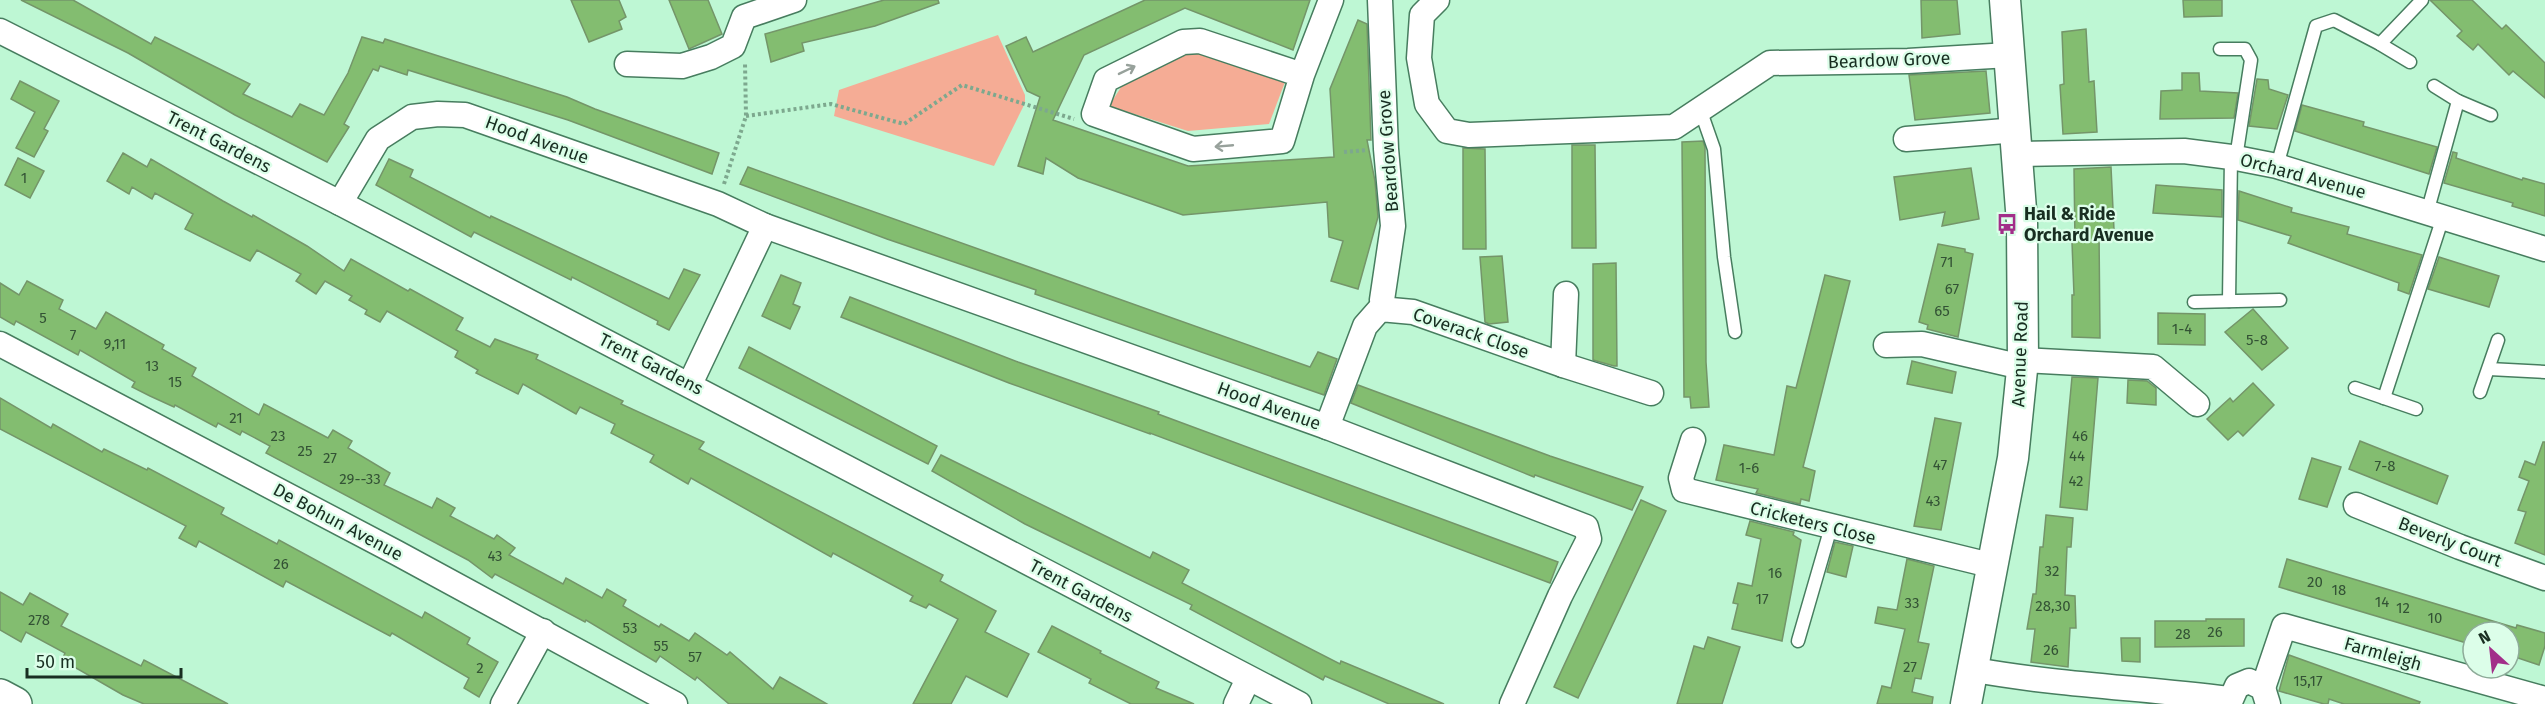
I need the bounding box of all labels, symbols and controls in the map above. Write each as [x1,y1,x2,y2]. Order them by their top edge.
street label: Beardow Grove [1827,47,1951,73]
one-way arrow [1117,63,1135,75]
street label: Beardow Grove [1373,89,1403,213]
street label: Trent Gardens [163,106,275,178]
street label: Hood Avenue [482,111,592,169]
one-way arrow [1214,141,1234,152]
street label: Orchard Avenue [2238,149,2368,203]
house number: 1 [21,169,27,187]
place label: Hail & Ride Orchard Avenue [2024,203,2154,246]
bus stop icon: Hail & Ride Orchard Avenue [1995,212,2019,236]
house number: 71 [1941,253,1953,271]
house number: 67 [1945,280,1959,298]
street label: Avenue Road [2007,301,2033,407]
house number: 65 [1934,302,1950,320]
street label: Coverack Close [1410,303,1532,363]
house number: 5 [39,309,47,327]
house number: 1-4 [2172,320,2192,338]
house number: 7 [70,326,77,344]
street label: Trent Gardens [595,328,707,400]
house number: 5-8 [2246,331,2268,349]
house number: 9,11 [104,335,126,353]
house number: 13 [145,357,159,375]
house number: 15 [168,373,182,391]
street label: Hood Avenue [1214,377,1324,435]
house number: 21 [229,409,243,427]
house number: 23 [271,427,285,445]
house number: 46 [2072,427,2088,445]
house number: 25 [298,442,312,460]
house number: 44 [2069,447,2085,465]
house number: 27 [323,449,337,467]
house number: 47 [1933,456,1947,474]
house number: 7-8 [2375,457,2395,475]
house number: 1-6 [1739,459,1759,477]
house number: 29--33 [339,470,381,488]
house number: 42 [2068,472,2084,490]
street label: De Bohun Avenue [269,479,407,565]
house number: 43 [1925,492,1941,510]
street label: Cricketers Close [1748,497,1878,549]
street label: Beverly Court [2395,512,2505,572]
house number: 43 [487,547,503,565]
house number: 26 [273,555,289,573]
street label: Trent Gardens [1026,555,1136,627]
house number: 32 [2045,562,2059,580]
house number: 16 [1768,564,1782,582]
house number: 20 [2307,573,2323,591]
house number: 18 [2332,581,2346,599]
house number: 17 [1755,590,1769,608]
house number: 14 [2375,593,2389,611]
house number: 33 [1905,594,1919,612]
house number: 28,30 [2035,597,2071,615]
house number: 12 [2396,599,2410,617]
house number: 10 [2428,609,2442,627]
house number: 278 [28,611,50,629]
house number: 53 [623,619,637,637]
north arrow [2461,620,2521,680]
house number: 26 [2207,623,2223,641]
house number: 28 [2175,625,2191,643]
text: N [2475,626,2493,648]
street label: Farmleigh [2342,632,2424,676]
house number: 55 [654,637,668,655]
scale bar [27,641,182,679]
house number: 26 [2043,641,2059,659]
house number: 57 [688,648,702,666]
text: 50 m [36,651,75,673]
house number: 27 [1903,658,1917,676]
house number: 2 [476,659,484,677]
house number: 15,17 [2293,672,2323,690]

